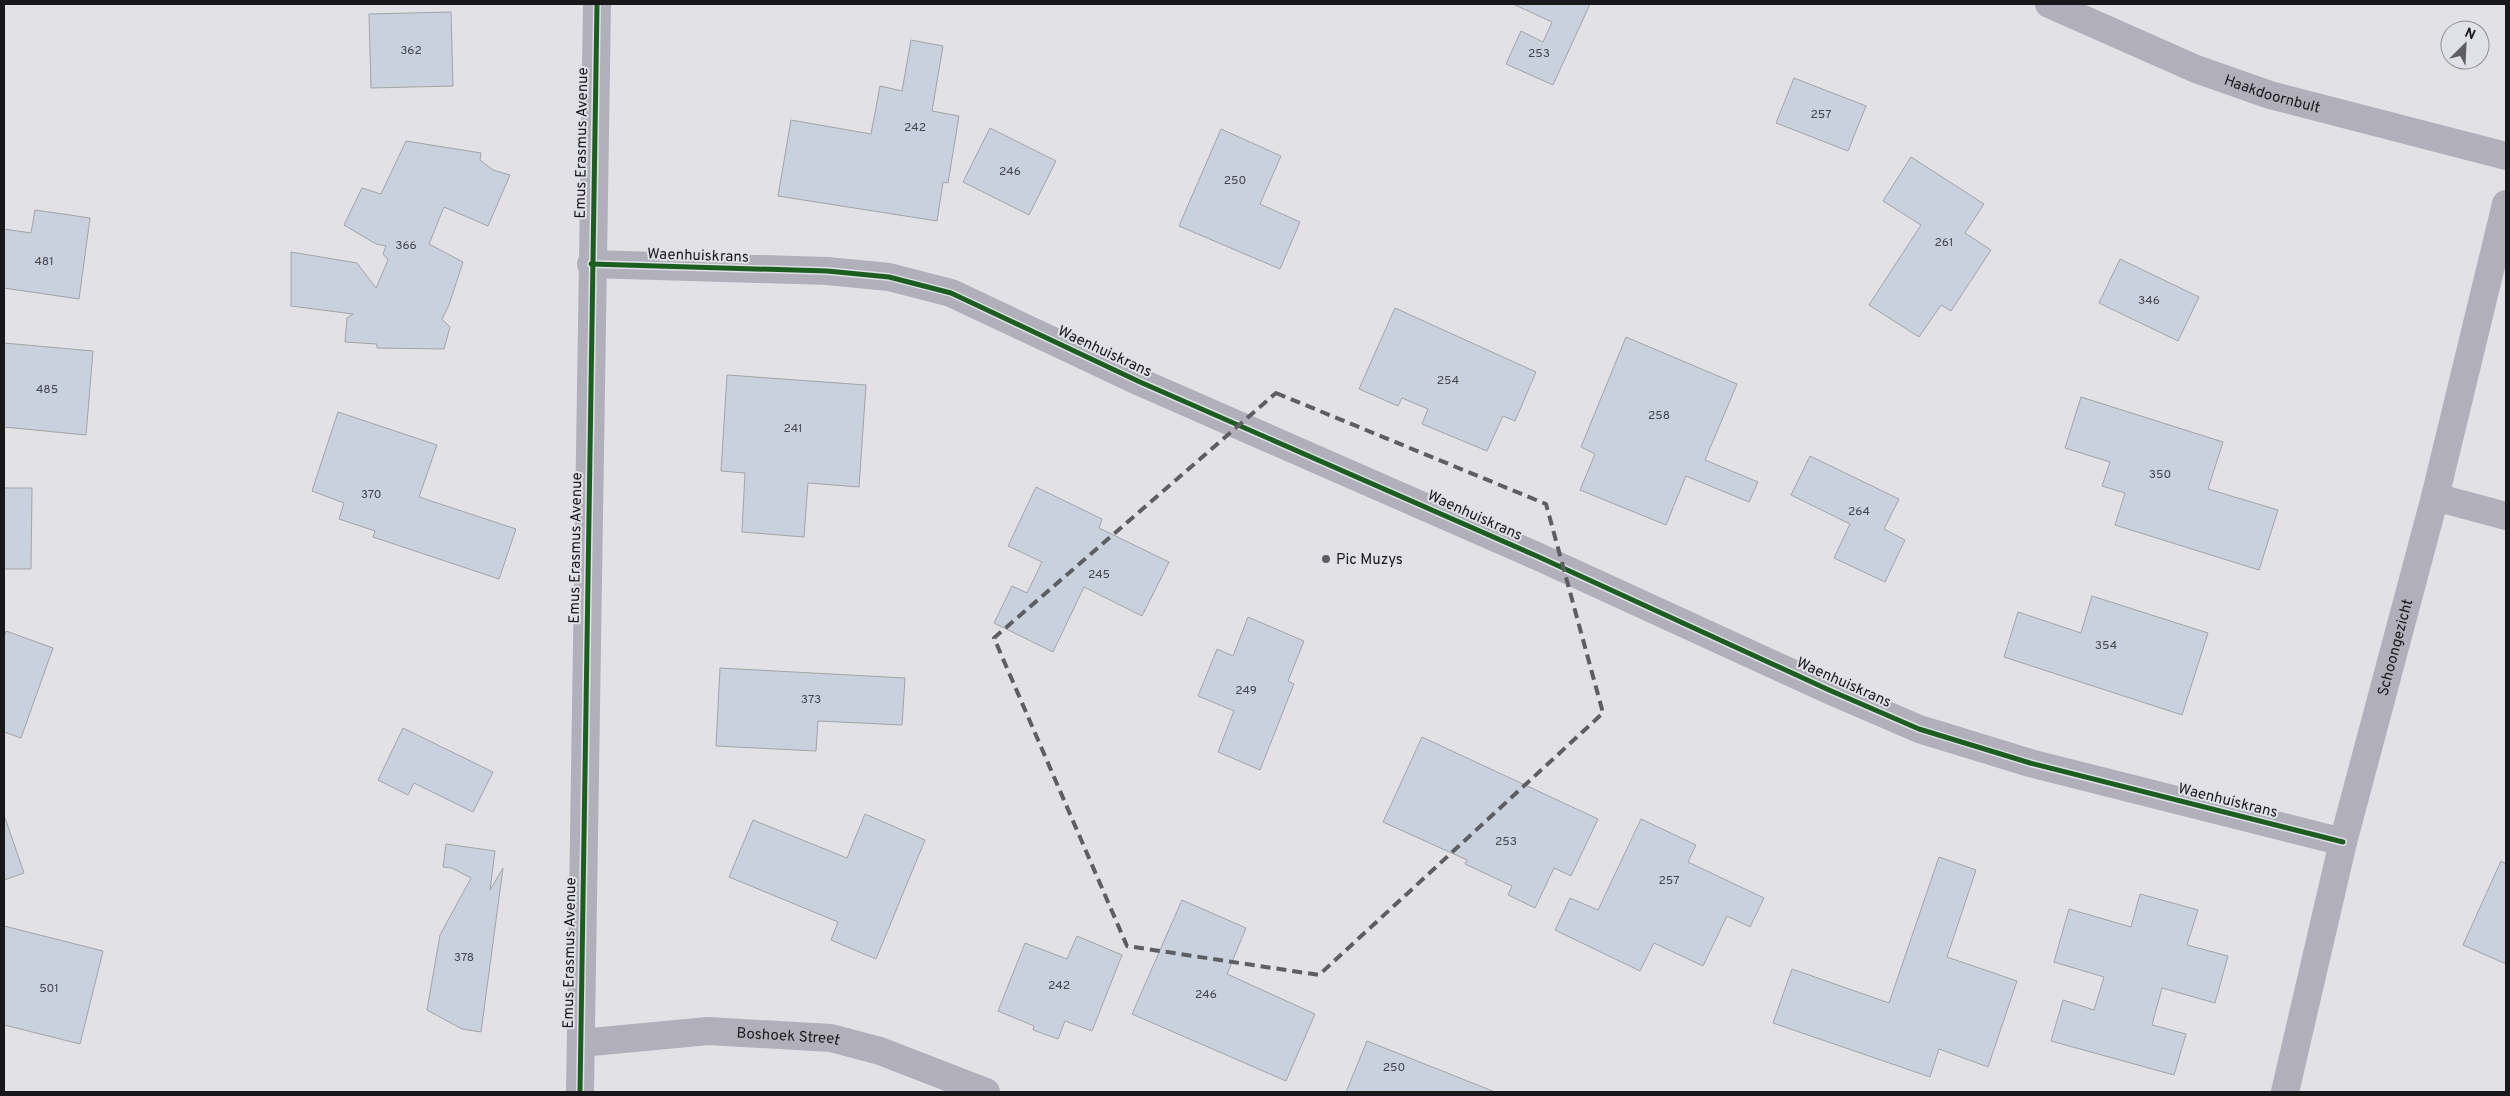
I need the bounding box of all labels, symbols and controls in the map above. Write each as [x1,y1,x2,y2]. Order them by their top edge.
north arrow [2440,20,2490,70]
text: N [2462,25,2478,44]
house number: 362 [400,43,422,59]
house number: 253 [1528,46,1550,62]
street label: Emus Erasmus Avenue [572,67,593,219]
street label: Haakdoornbult [2221,72,2322,119]
house number: 257 [1811,107,1831,123]
house number: 242 [904,120,926,136]
house number: 246 [999,164,1021,180]
house number: 250 [1224,173,1246,189]
house number: 261 [1935,235,1953,251]
house number: 366 [395,238,417,254]
street label: Waenhuiskrans [647,245,749,268]
house number: 481 [34,254,54,270]
house number: 346 [2138,293,2160,309]
street label: Waenhuiskrans [1054,322,1155,383]
house number: 254 [1437,373,1459,389]
house number: 485 [36,382,58,398]
house number: 258 [1648,408,1670,424]
house number: 241 [783,421,803,437]
house number: 350 [2149,467,2171,483]
street label: Emus Erasmus Avenue [566,472,587,624]
house number: 370 [361,487,381,503]
street label: Waenhuiskrans [1424,487,1525,546]
house number: 264 [1848,504,1870,520]
place label: Pic Muzys [1336,551,1403,570]
marker: Pic Muzys [1320,553,1332,565]
house number: 245 [1088,567,1110,583]
street label: Schoongezicht [2374,597,2418,698]
house number: 354 [2095,638,2117,654]
street label: Waenhuiskrans [1793,654,1894,713]
house number: 249 [1235,683,1257,699]
house number: 373 [801,692,821,708]
street label: Waenhuiskrans [2176,780,2279,823]
house number: 253 [1495,834,1517,850]
house number: 257 [1659,873,1679,889]
street label: Emus Erasmus Avenue [560,877,581,1029]
house number: 378 [454,950,474,966]
house number: 242 [1048,978,1070,994]
house number: 501 [39,981,59,997]
house number: 246 [1195,987,1217,1003]
street label: Boshoek Street [736,1025,842,1051]
house number: 250 [1383,1060,1405,1076]

